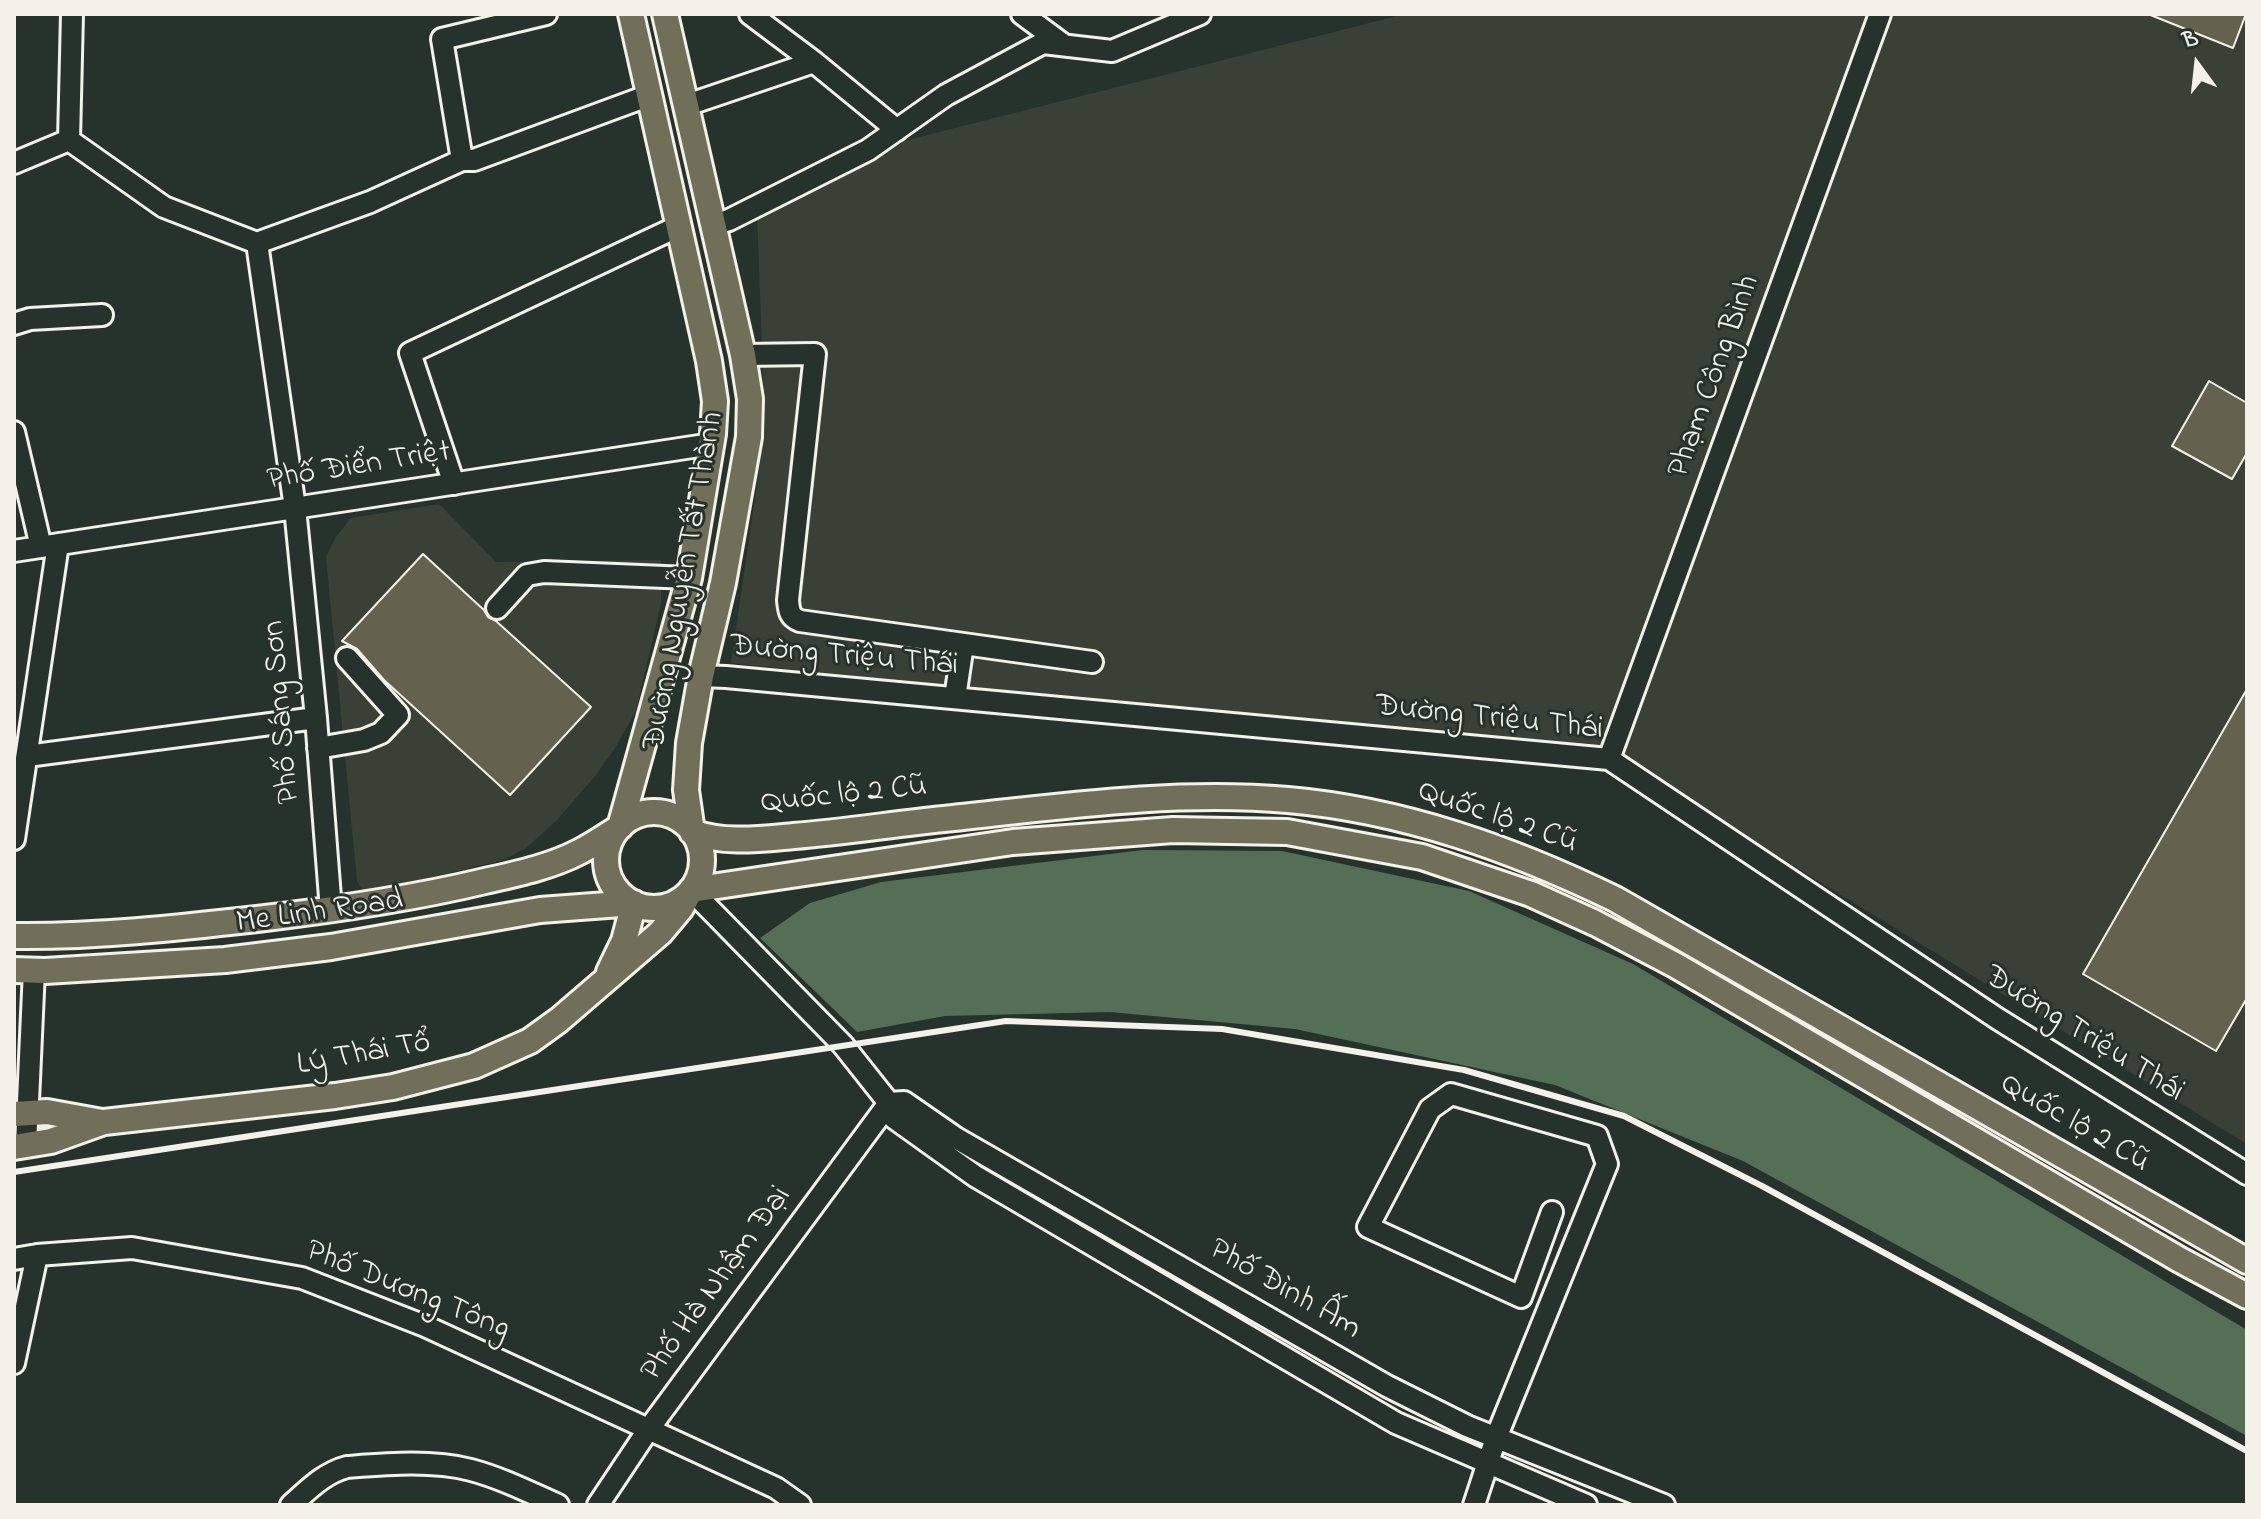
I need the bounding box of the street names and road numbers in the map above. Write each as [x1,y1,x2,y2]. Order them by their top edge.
street label: Phạm Công Bình [1662,271,1770,483]
street label: Đường Nguyễn Tất Thành [637,409,735,753]
street label: Phố Điển Triệt [265,435,453,501]
street label: Phố Sáng Sơn [257,619,311,805]
street label: Đường Triệu Thái [728,629,960,687]
street label: Đường Triệu Thái [1373,689,1605,751]
street label: Quốc lộ 2 Cũ [759,769,929,825]
street label: Quốc lộ 2 Cũ [1412,774,1582,864]
street label: Me Linh Road [234,883,406,945]
street label: Đường Triệu Thái [1976,959,2190,1113]
street label: Lý Thái Tổ [294,1025,434,1087]
street label: Quốc lộ 2 Cũ [1992,1067,2156,1183]
street label: Phố Hà Nhậm Đại [634,1180,802,1390]
street label: Phố Đình Ấm [1201,1232,1367,1350]
street label: Phố Dương Tông [299,1234,515,1350]

